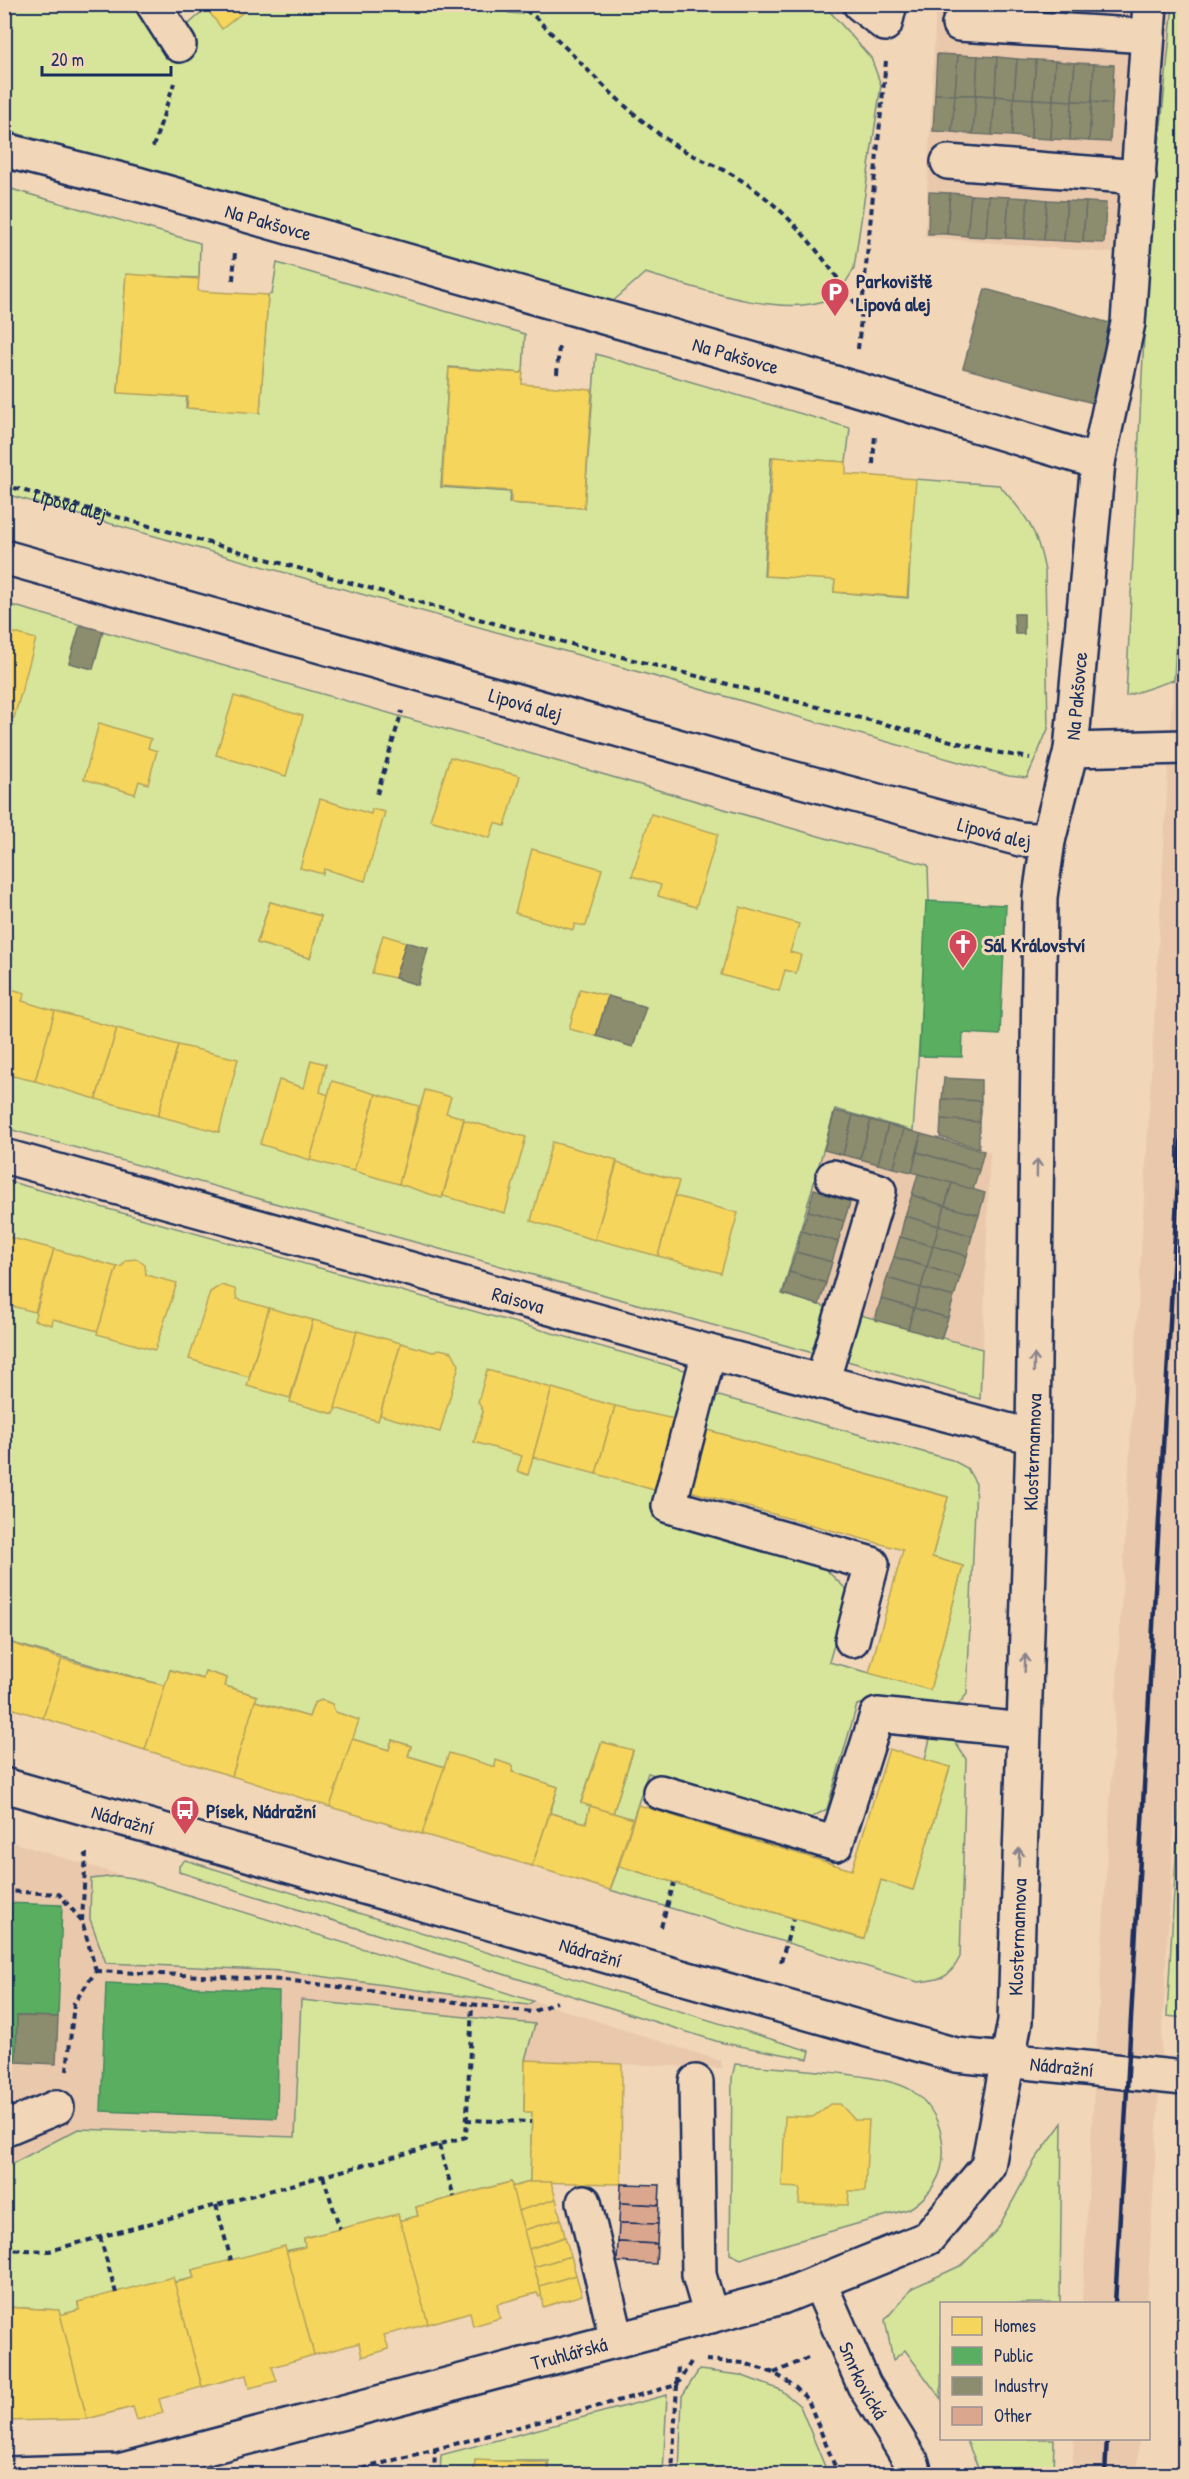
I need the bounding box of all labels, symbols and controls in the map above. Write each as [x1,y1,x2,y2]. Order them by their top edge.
scale bar [42,39,171,77]
text: 20 m [51,47,84,72]
street label: Na Pakšovce [222,196,315,246]
place label: Parkoviště Lipová alej [856,267,933,318]
parking icon: Parkoviště Lipová alej [819,276,851,318]
street label: Na Pakšovce [690,330,782,380]
street label: Lipová alej [31,481,110,527]
street label: Na Pakšovce [1059,651,1093,741]
street label: Lipová alej [486,680,566,727]
street label: Lipová alej [955,810,1032,853]
church icon: Sál Království [947,928,979,970]
place label: Sál Království [984,931,1085,958]
one-way arrow [1031,1158,1042,1178]
street label: Raisova [489,1279,548,1319]
one-way arrow [1028,1353,1040,1373]
street label: Klostermannova [1016,1393,1048,1511]
one-way arrow [1019,1653,1031,1673]
bus stop icon: Písek, Nádražní [169,1794,201,1836]
street label: Nádražní [89,1797,158,1841]
place label: Písek, Nádražní [206,1797,317,1824]
one-way arrow [1014,1848,1025,1868]
street label: Klostermannova [1001,1878,1033,1996]
street label: Nádražní [556,1930,625,1973]
street label: Nádražní [1029,2049,1095,2082]
legend [940,2302,1150,2440]
text: Homes [994,2313,1036,2338]
street label: Truhlářská [528,2330,610,2376]
street label: Smrkovická [833,2337,895,2424]
text: Public [994,2343,1033,2368]
text: Industry [994,2373,1049,2398]
text: Other [994,2403,1032,2428]

